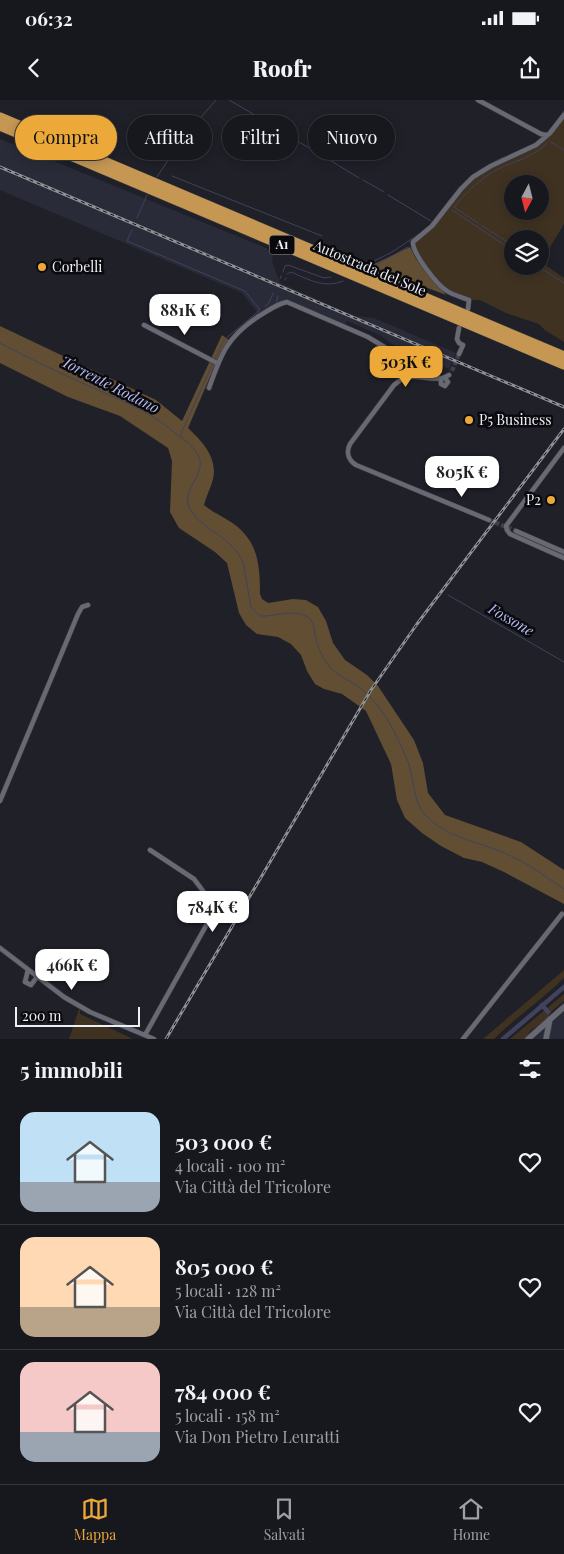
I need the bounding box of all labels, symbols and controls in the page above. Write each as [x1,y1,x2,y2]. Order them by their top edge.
text: 06:32 [25,5,73,31]
text: Roofr [253,53,311,83]
icon: back [20,54,48,82]
icon: share [516,54,544,82]
chip: Compra [15,115,117,160]
chip: Affitta [127,115,212,160]
chip: Filtri [222,115,298,160]
chip: Nuovo [308,115,395,160]
north arrow [504,175,549,220]
map controls [504,175,549,275]
button: layers [504,230,549,275]
street label: Autostrada del Sole [310,235,429,300]
road number: A1 [270,236,294,254]
place label: Corbelli [52,257,102,276]
marker: Corbelli [36,261,48,273]
pin: 881K € [144,294,226,336]
text: 881K € [160,299,210,320]
pin: 503K € [365,346,447,388]
water label: Torrente Rodano [58,351,163,417]
text: 503K € [381,351,431,372]
place label: P5 Business [479,410,551,429]
marker: P5 Business [463,414,475,426]
pin: 805K € [421,456,503,498]
text: 805K € [436,461,488,482]
place label: P2 [526,490,541,509]
marker: P2 [545,494,557,506]
water label: Fossone [484,598,538,640]
pin: 784K € [172,890,254,933]
text: 784K € [188,896,238,917]
pin: 466K € [31,948,113,991]
text: 466K € [46,954,98,975]
scale bar [15,1004,140,1027]
text: 200 m [22,1006,61,1025]
text: 5 immobili [20,1055,123,1083]
icon: filters [516,1055,544,1083]
text: 503 000 € [175,1127,272,1155]
icon: home [60,1132,120,1192]
icon: heart [516,1148,544,1176]
text: 4 locali · 100 m² [175,1155,286,1176]
text: Via Città del Tricolore [175,1176,331,1197]
text: 805 000 € [175,1252,273,1280]
icon: home [60,1257,120,1317]
icon: heart [516,1273,544,1301]
text: 5 locali · 128 m² [175,1280,281,1301]
text: Via Città del Tricolore [175,1301,331,1322]
text: 784 000 € [175,1377,271,1405]
icon: home [60,1382,120,1442]
icon: heart [516,1398,544,1426]
text: 5 locali · 158 m² [175,1405,280,1426]
text: Via Don Pietro Leuratti [175,1426,340,1447]
tab: Mappa [74,1495,116,1544]
tab: Salvati [264,1495,305,1544]
tab: Home [453,1495,490,1544]

